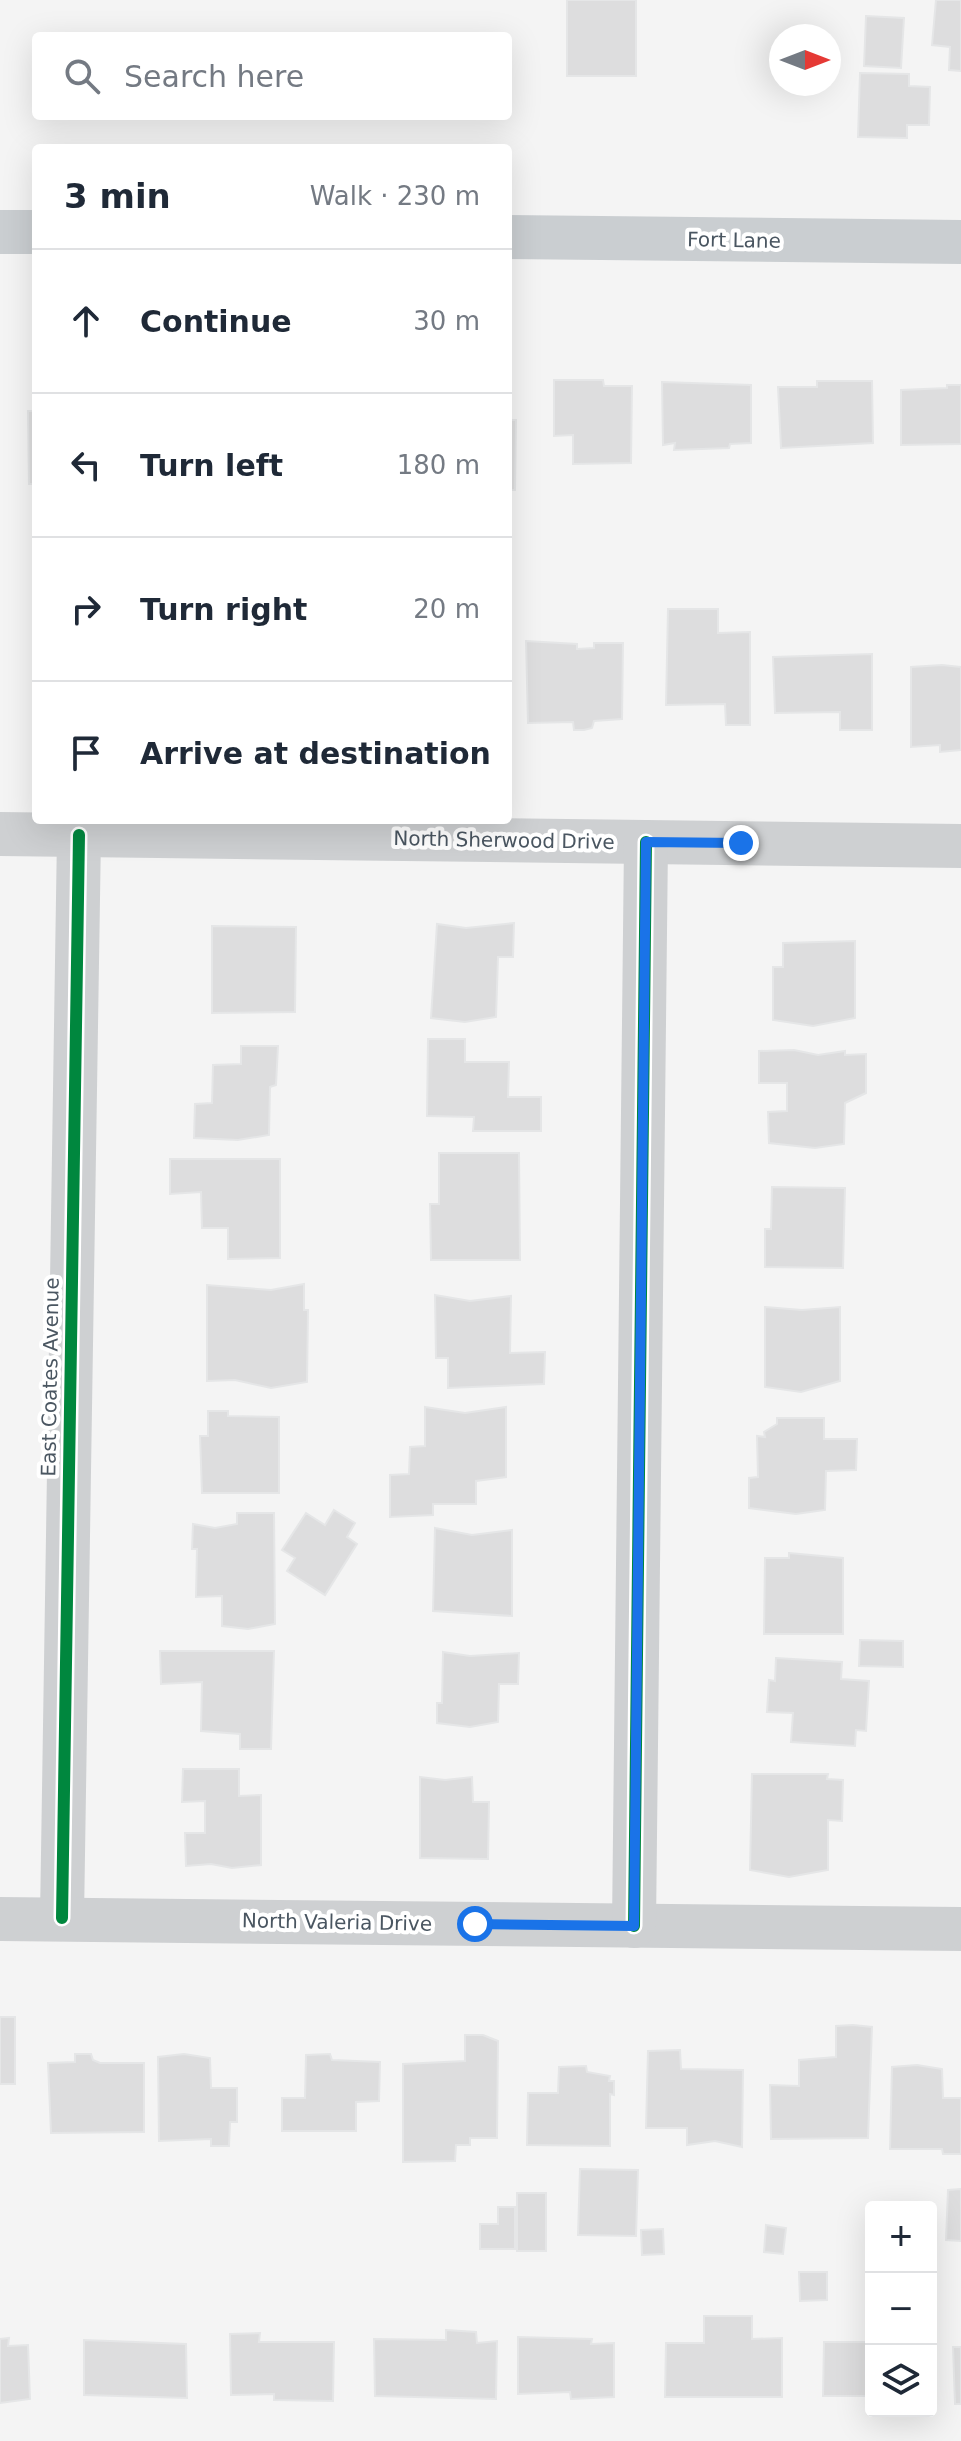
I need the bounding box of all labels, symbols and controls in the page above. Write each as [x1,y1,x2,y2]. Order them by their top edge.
north arrow [769,24,841,96]
search box [32,32,512,120]
icon: search [60,54,104,98]
text: Search here [124,59,304,94]
text: 3 min [64,176,171,216]
text: Walk · 230 m [310,181,480,211]
street label: Fort Lane [687,227,781,253]
icon: ahead [64,299,108,343]
text: Continue [140,304,292,339]
text: 30 m [413,306,480,336]
icon: left [64,443,108,487]
text: Turn left [140,448,283,483]
text: 180 m [397,450,480,480]
icon: right [64,587,108,631]
text: Turn right [140,592,307,627]
text: 20 m [413,594,480,624]
icon: arrive [64,731,108,775]
text: Arrive at destination [140,736,491,771]
route end [723,825,759,861]
street label: North Sherwood Drive [393,826,615,854]
street label: East Coates Avenue [36,1277,64,1477]
route start [457,1906,493,1942]
street label: North Valeria Drive [242,1908,432,1936]
map controls [865,2201,937,2417]
button: + [865,2201,937,2273]
button: − [865,2273,937,2345]
button: layers [865,2345,937,2417]

